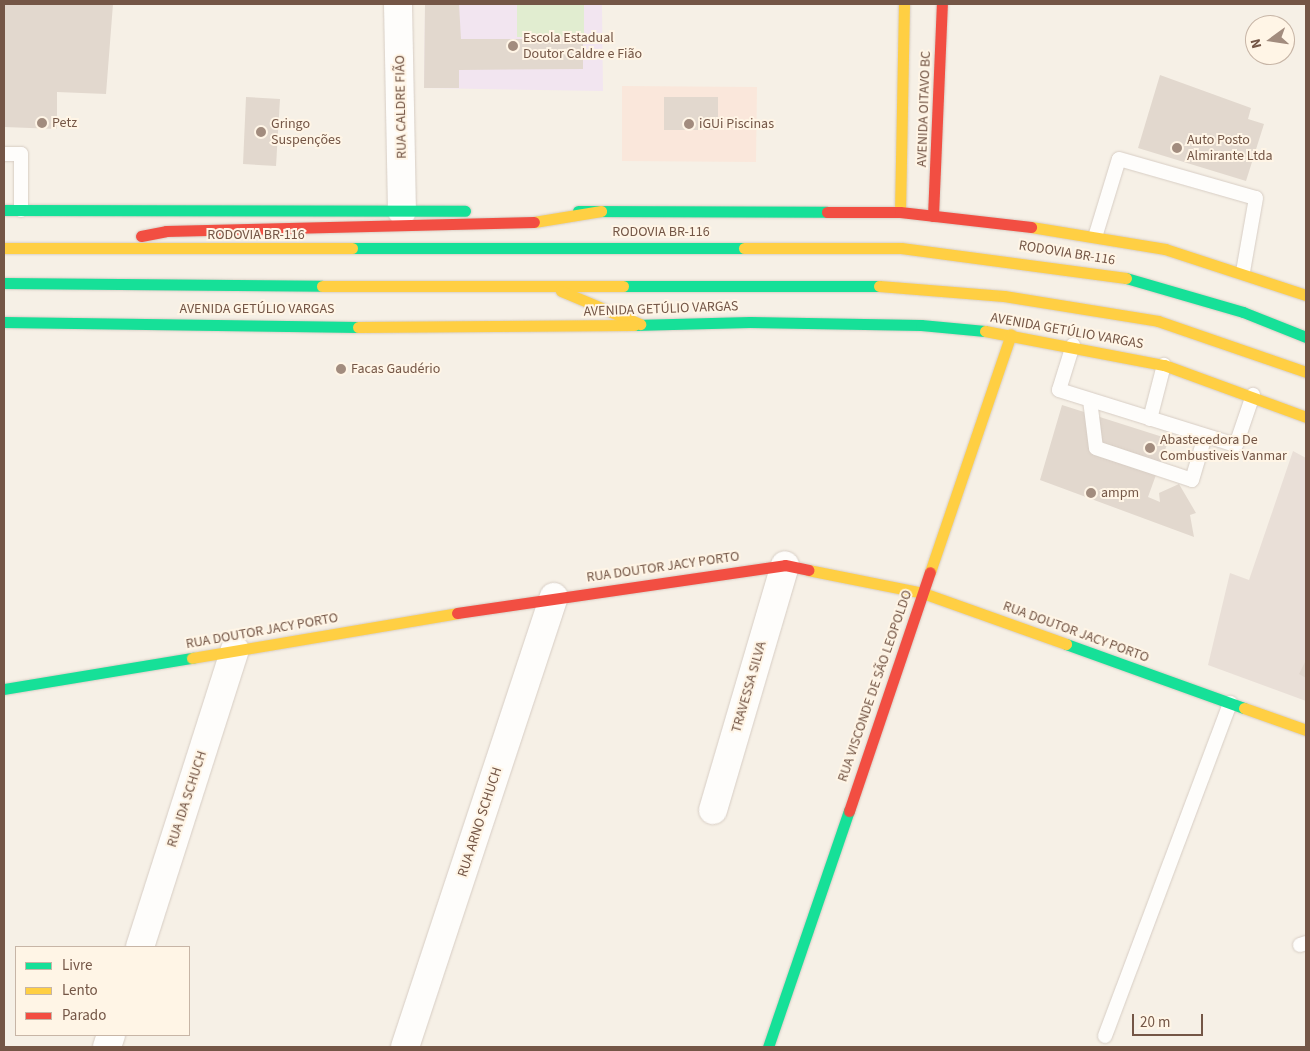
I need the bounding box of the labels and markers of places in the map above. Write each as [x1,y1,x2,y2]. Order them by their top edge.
place label: Escola Estadual Doutor Caldre e Fião [523,30,642,62]
marker: Escola Estadual Doutor Caldre e Fião [507,40,519,52]
place label: Petz [52,115,77,131]
place label: Gringo Suspenções [271,116,341,148]
place label: iGUi Piscinas [699,116,774,132]
marker: Petz [36,117,48,129]
marker: iGUi Piscinas [683,118,695,130]
marker: Gringo Suspenções [255,126,267,138]
place label: Auto Posto Almirante Ltda [1187,132,1273,164]
marker: Auto Posto Almirante Ltda [1171,142,1183,154]
place label: Facas Gaudério [351,361,440,377]
marker: Facas Gaudério [335,363,347,375]
place label: Abastecedora De Combustiveis Vanmar [1160,432,1287,464]
marker: Abastecedora De Combustiveis Vanmar [1144,442,1156,454]
place label: ampm [1101,485,1139,501]
marker: ampm [1085,487,1097,499]

